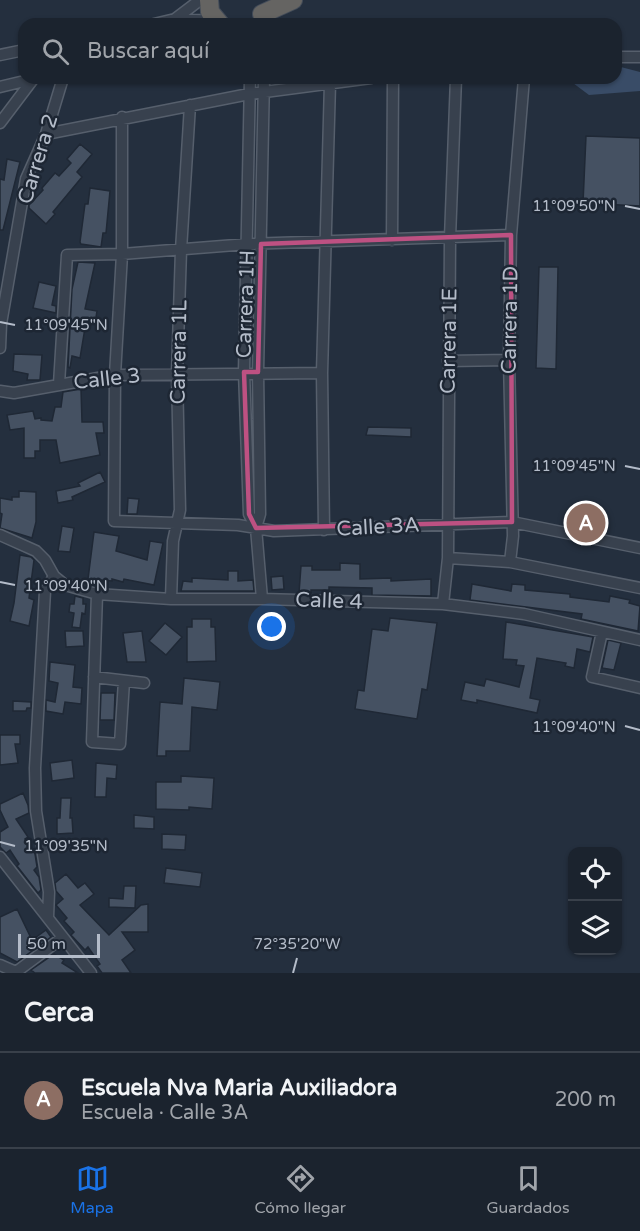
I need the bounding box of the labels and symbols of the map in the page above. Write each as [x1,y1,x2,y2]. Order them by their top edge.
street label: Carrera 2 [13,111,63,207]
text: 11°09'50"N [532,197,616,215]
street label: Carrera 1H [232,249,260,359]
street label: Carrera 1D [497,266,523,374]
street label: Carrera 1E [436,288,462,394]
street label: Carrera 1L [166,299,192,405]
text: 11°09'45"N [24,316,108,334]
street label: Calle 3 [72,363,142,395]
text: 11°09'45"N [532,457,616,475]
pin: A [566,500,606,546]
street label: Calle 3A [336,512,420,542]
text: 11°09'40"N [24,577,108,595]
street label: Calle 4 [295,587,363,615]
your location [257,612,286,641]
text: 11°09'40"N [532,718,616,736]
text: 11°09'35"N [24,837,108,855]
scale bar [18,931,100,958]
text: 72°35'20"W [254,935,340,953]

